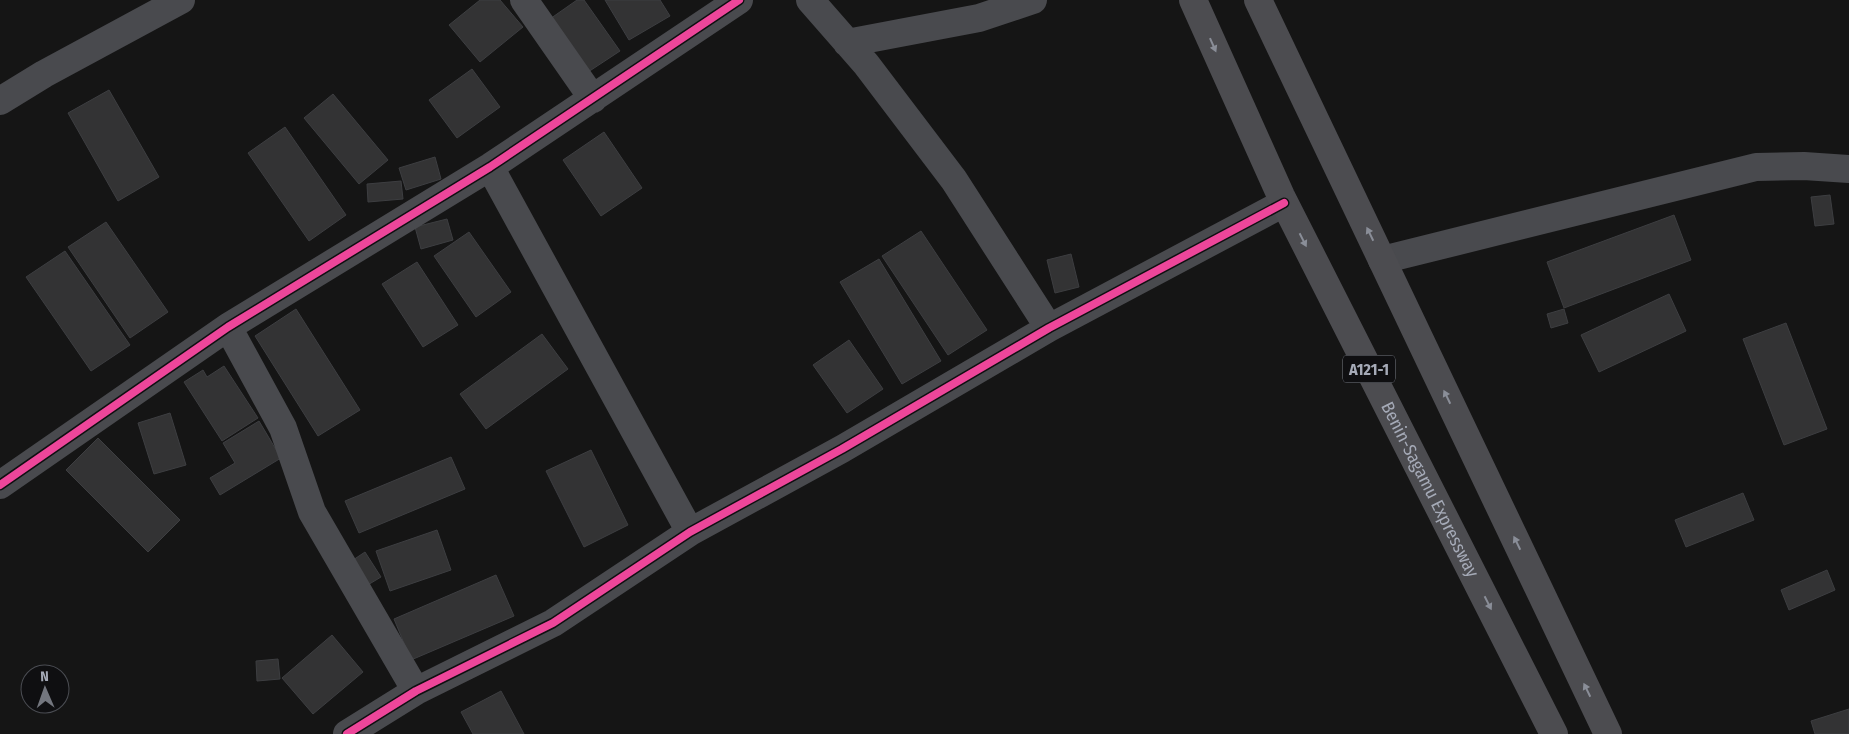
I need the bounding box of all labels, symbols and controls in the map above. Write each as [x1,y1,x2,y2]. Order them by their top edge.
one-way arrow [1209,38,1217,52]
one-way arrow [1365,227,1373,241]
one-way arrow [1299,233,1307,247]
road number: A121-1 [1343,356,1395,382]
one-way arrow [1443,390,1451,404]
street label: Benin-Sagamu Expressway [1376,398,1484,581]
one-way arrow [1513,536,1521,551]
one-way arrow [1484,596,1492,610]
north arrow [20,664,70,714]
text: N [40,668,49,685]
one-way arrow [1583,683,1591,697]

